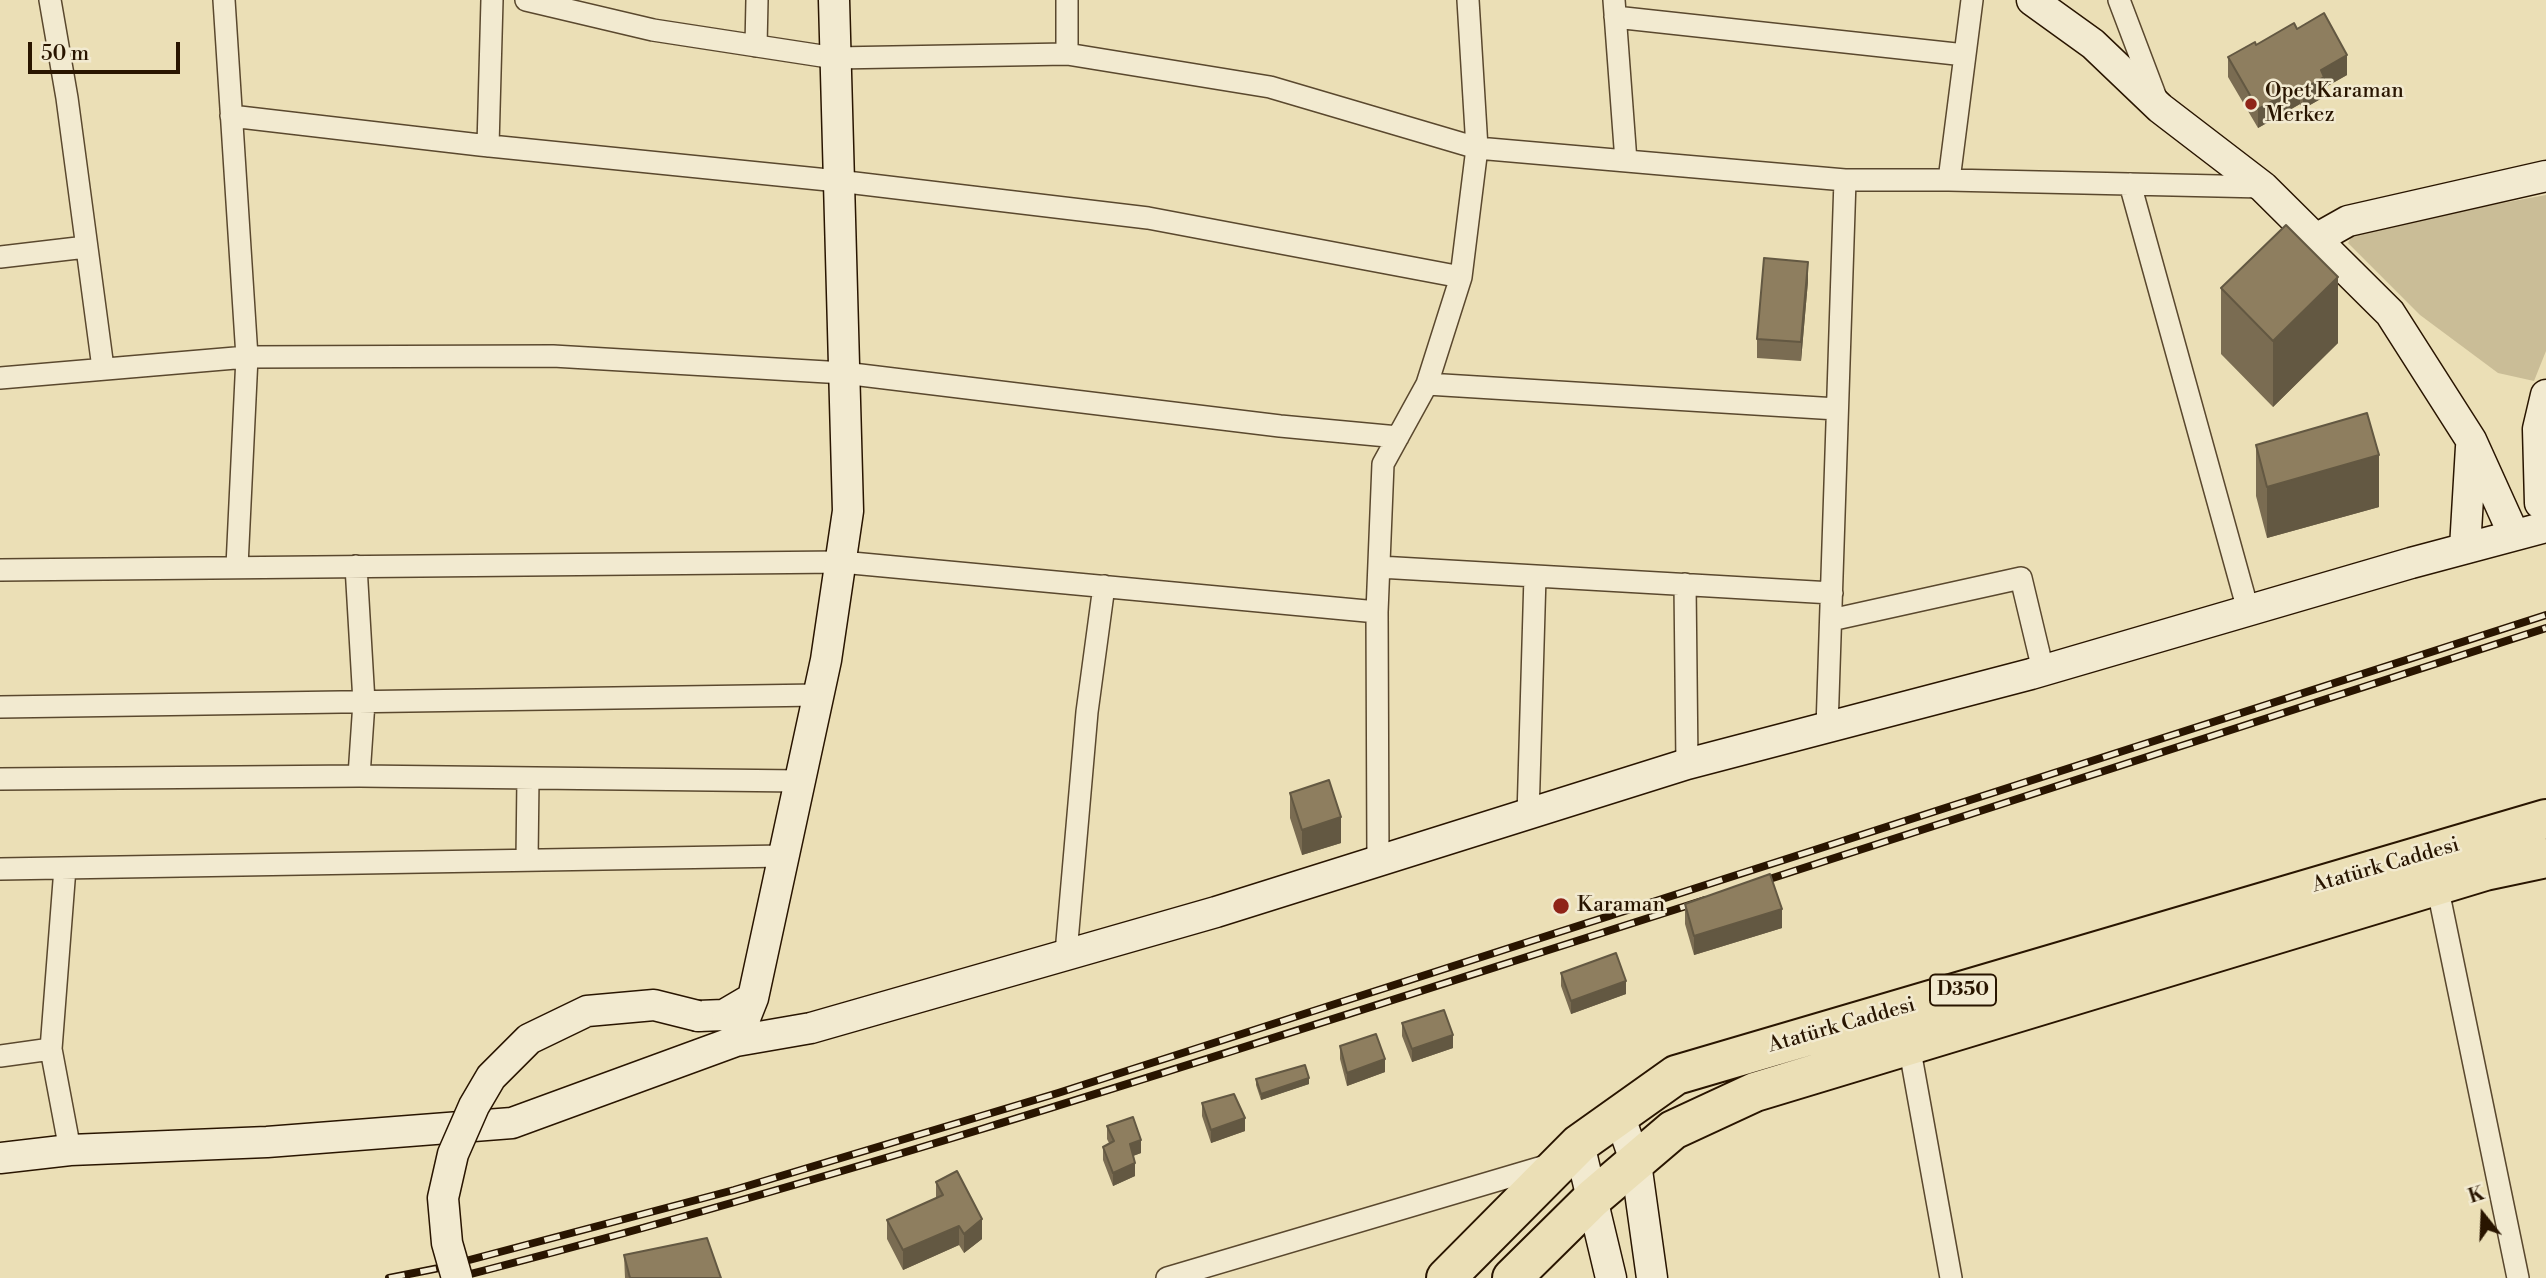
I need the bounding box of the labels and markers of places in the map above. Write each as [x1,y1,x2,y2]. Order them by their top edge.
place label: Opet Karaman Merkez [2265,79,2404,129]
marker: Opet Karaman Merkez [2243,96,2259,112]
place label: Karaman [1577,893,1665,919]
marker: Karaman [1551,896,1571,916]

